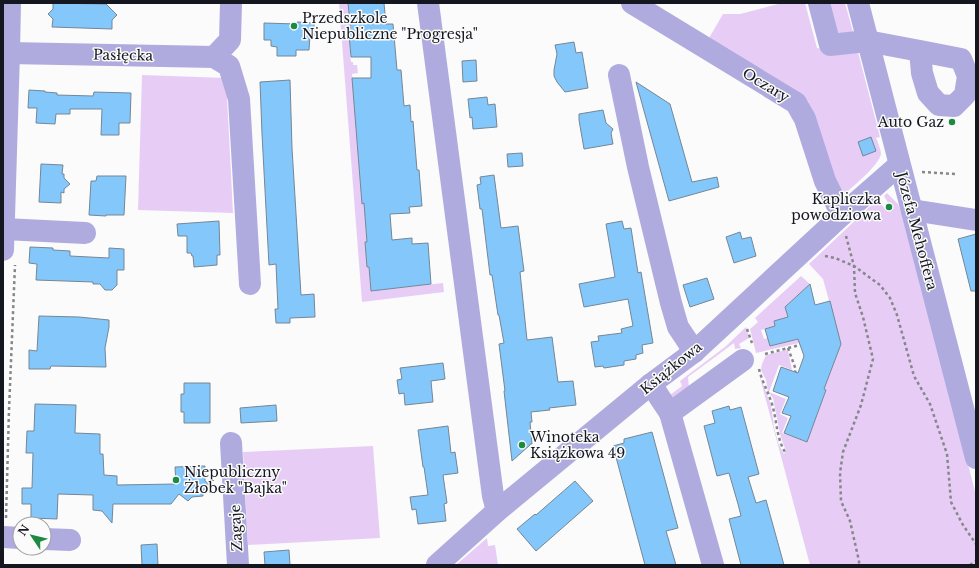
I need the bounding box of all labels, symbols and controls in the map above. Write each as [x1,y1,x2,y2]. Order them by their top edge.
place label: Przedszkole Niepubliczne "Progresja" [302,9,478,43]
marker: Przedszkole Niepubliczne "Progresja" [289,21,299,31]
street label: Pasłęcka [93,45,153,65]
street label: Oczary [739,64,793,106]
place label: Auto Gaz [877,113,944,131]
marker: Auto Gaz [947,117,957,127]
street label: Józefa Mehoffera [892,168,941,292]
place label: Kapliczka powodziowa [791,190,881,224]
marker: Kapliczka powodziowa [884,202,894,212]
street label: Książkowa [637,338,706,398]
place label: Winoteka Książkowa 49 [529,428,625,462]
marker: Winoteka Książkowa 49 [517,440,527,450]
place label: Niepubliczny Żłobek "Bajka" [184,463,287,497]
marker: Niepubliczny Żłobek "Bajka" [171,475,181,485]
street label: Zagaje [226,504,246,552]
north arrow [12,516,52,556]
text: N [15,521,33,539]

